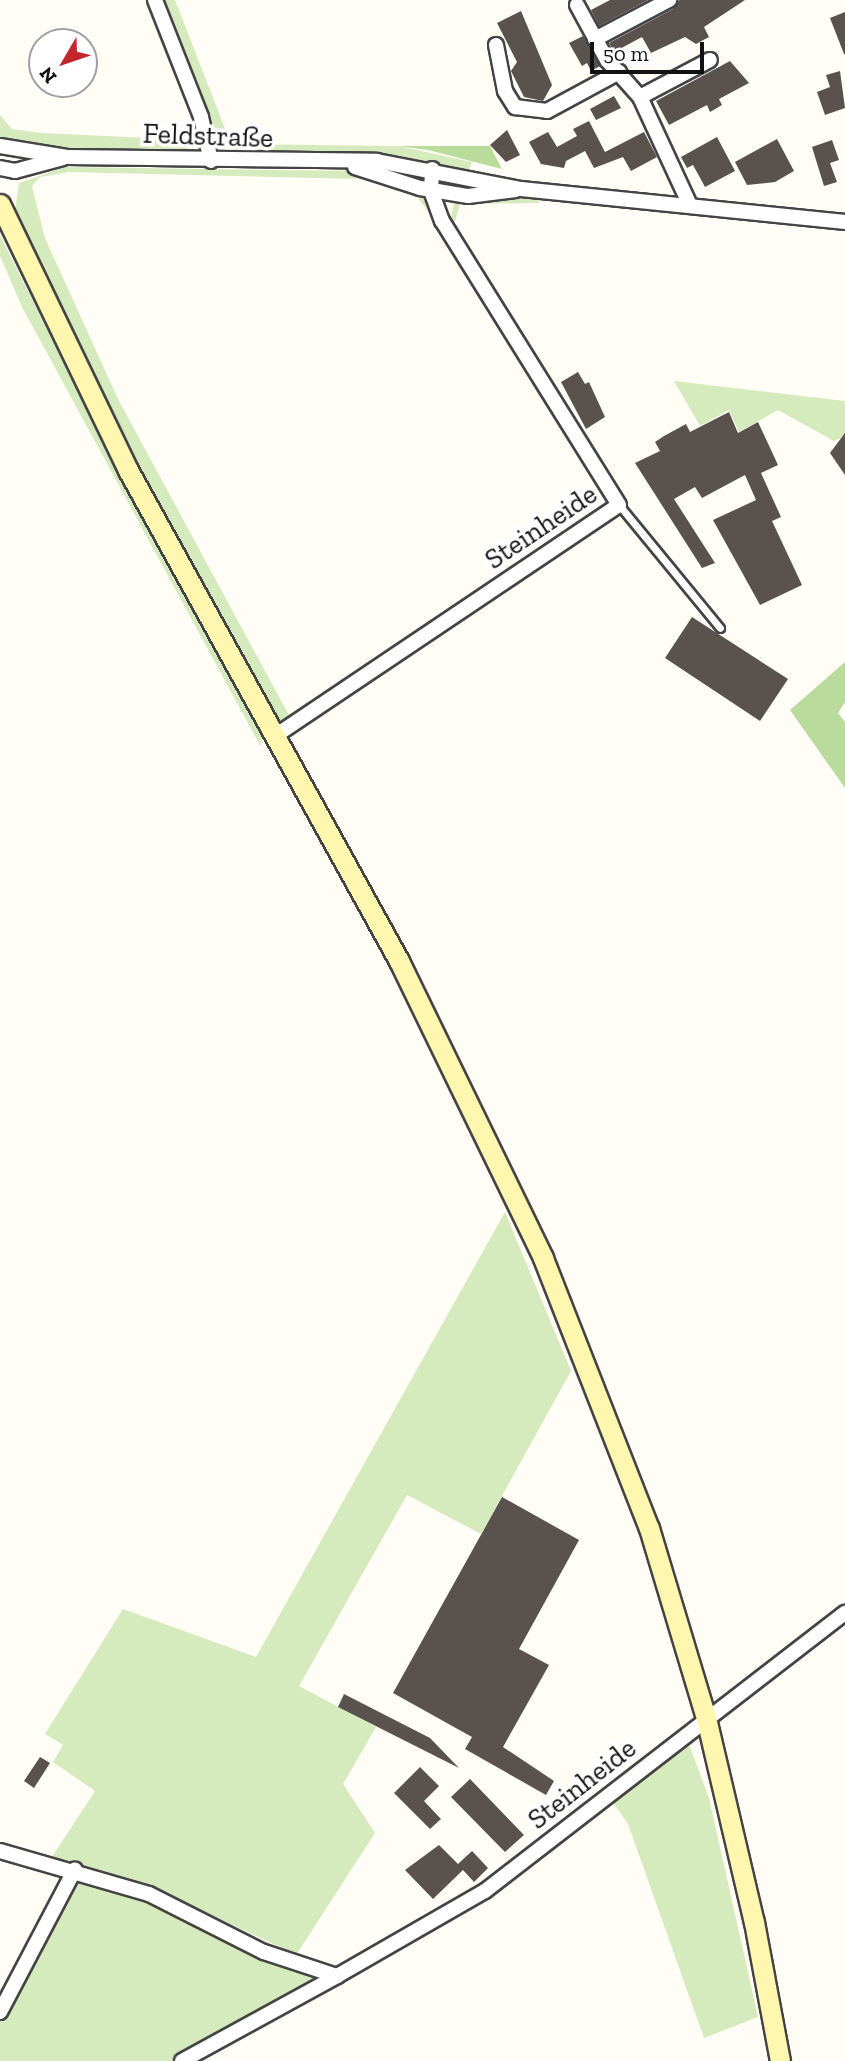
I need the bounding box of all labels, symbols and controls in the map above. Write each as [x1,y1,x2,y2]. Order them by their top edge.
north arrow [28,28,98,98]
scale bar [593,28,707,72]
text: 50 m [603,41,649,66]
text: N [34,62,61,88]
street label: Feldstraße [142,117,274,155]
street label: Steinheide [479,477,603,577]
street label: Steinheide [521,1731,643,1837]

